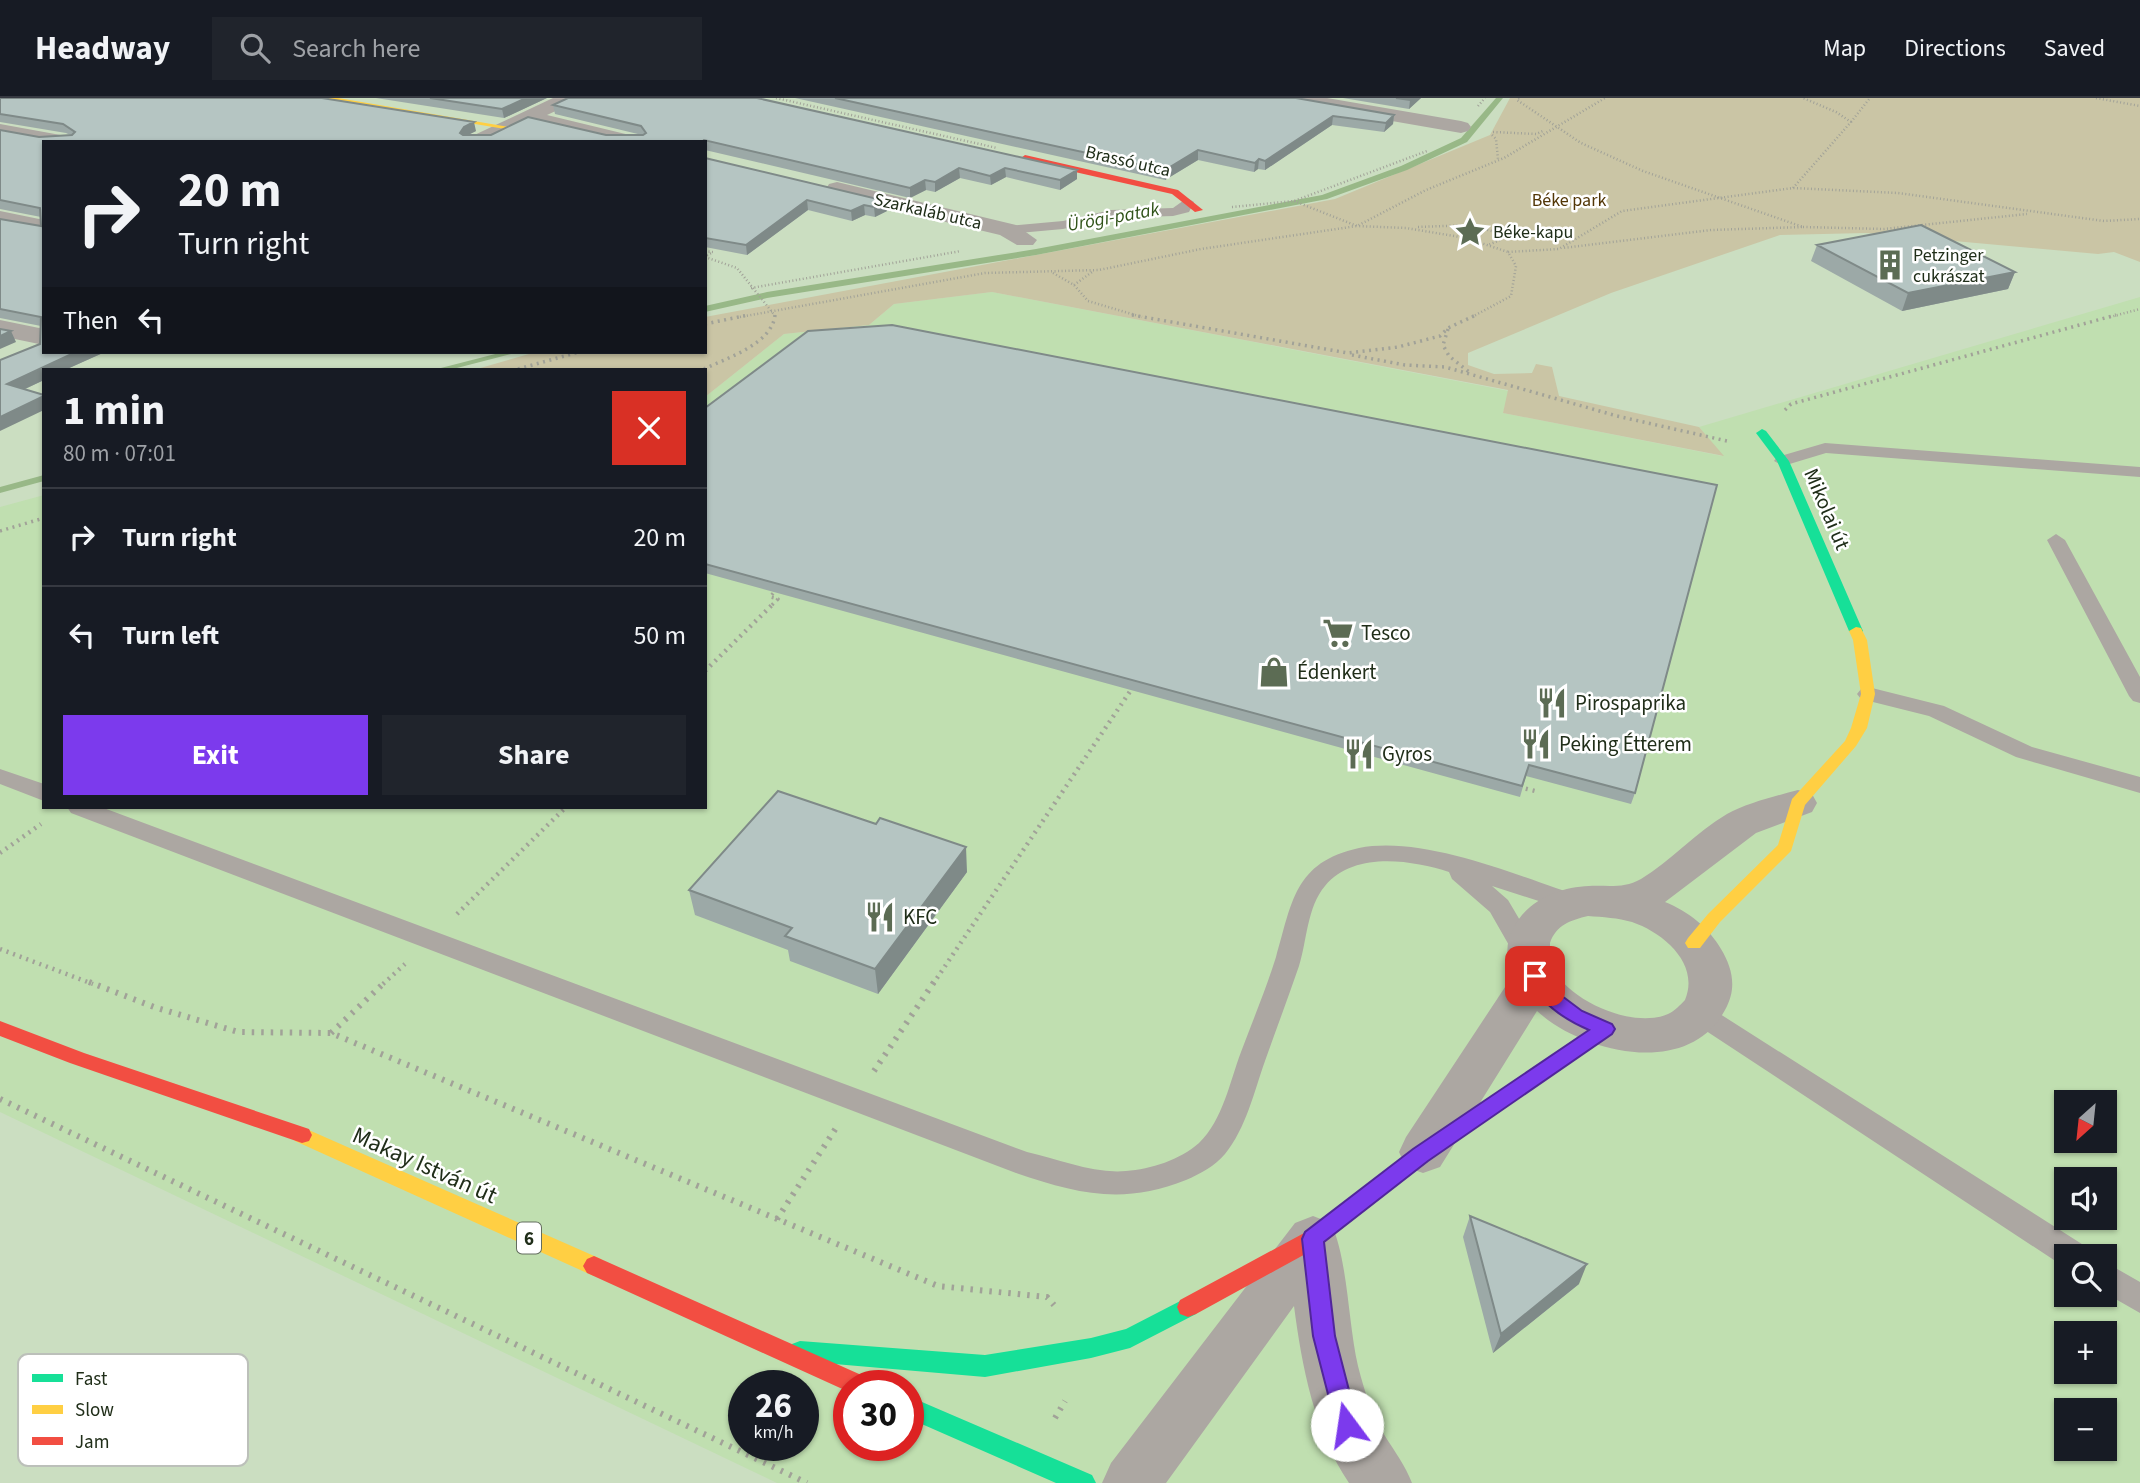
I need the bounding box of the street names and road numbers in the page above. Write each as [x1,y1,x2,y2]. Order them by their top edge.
street label: Brassó utca [1083,140,1173,183]
street label: Szarkaláb utca [872,187,984,236]
street label: Mikolai út [1796,464,1858,554]
street label: Makay István út [347,1118,503,1213]
road number: 6 [517,1222,541,1254]

